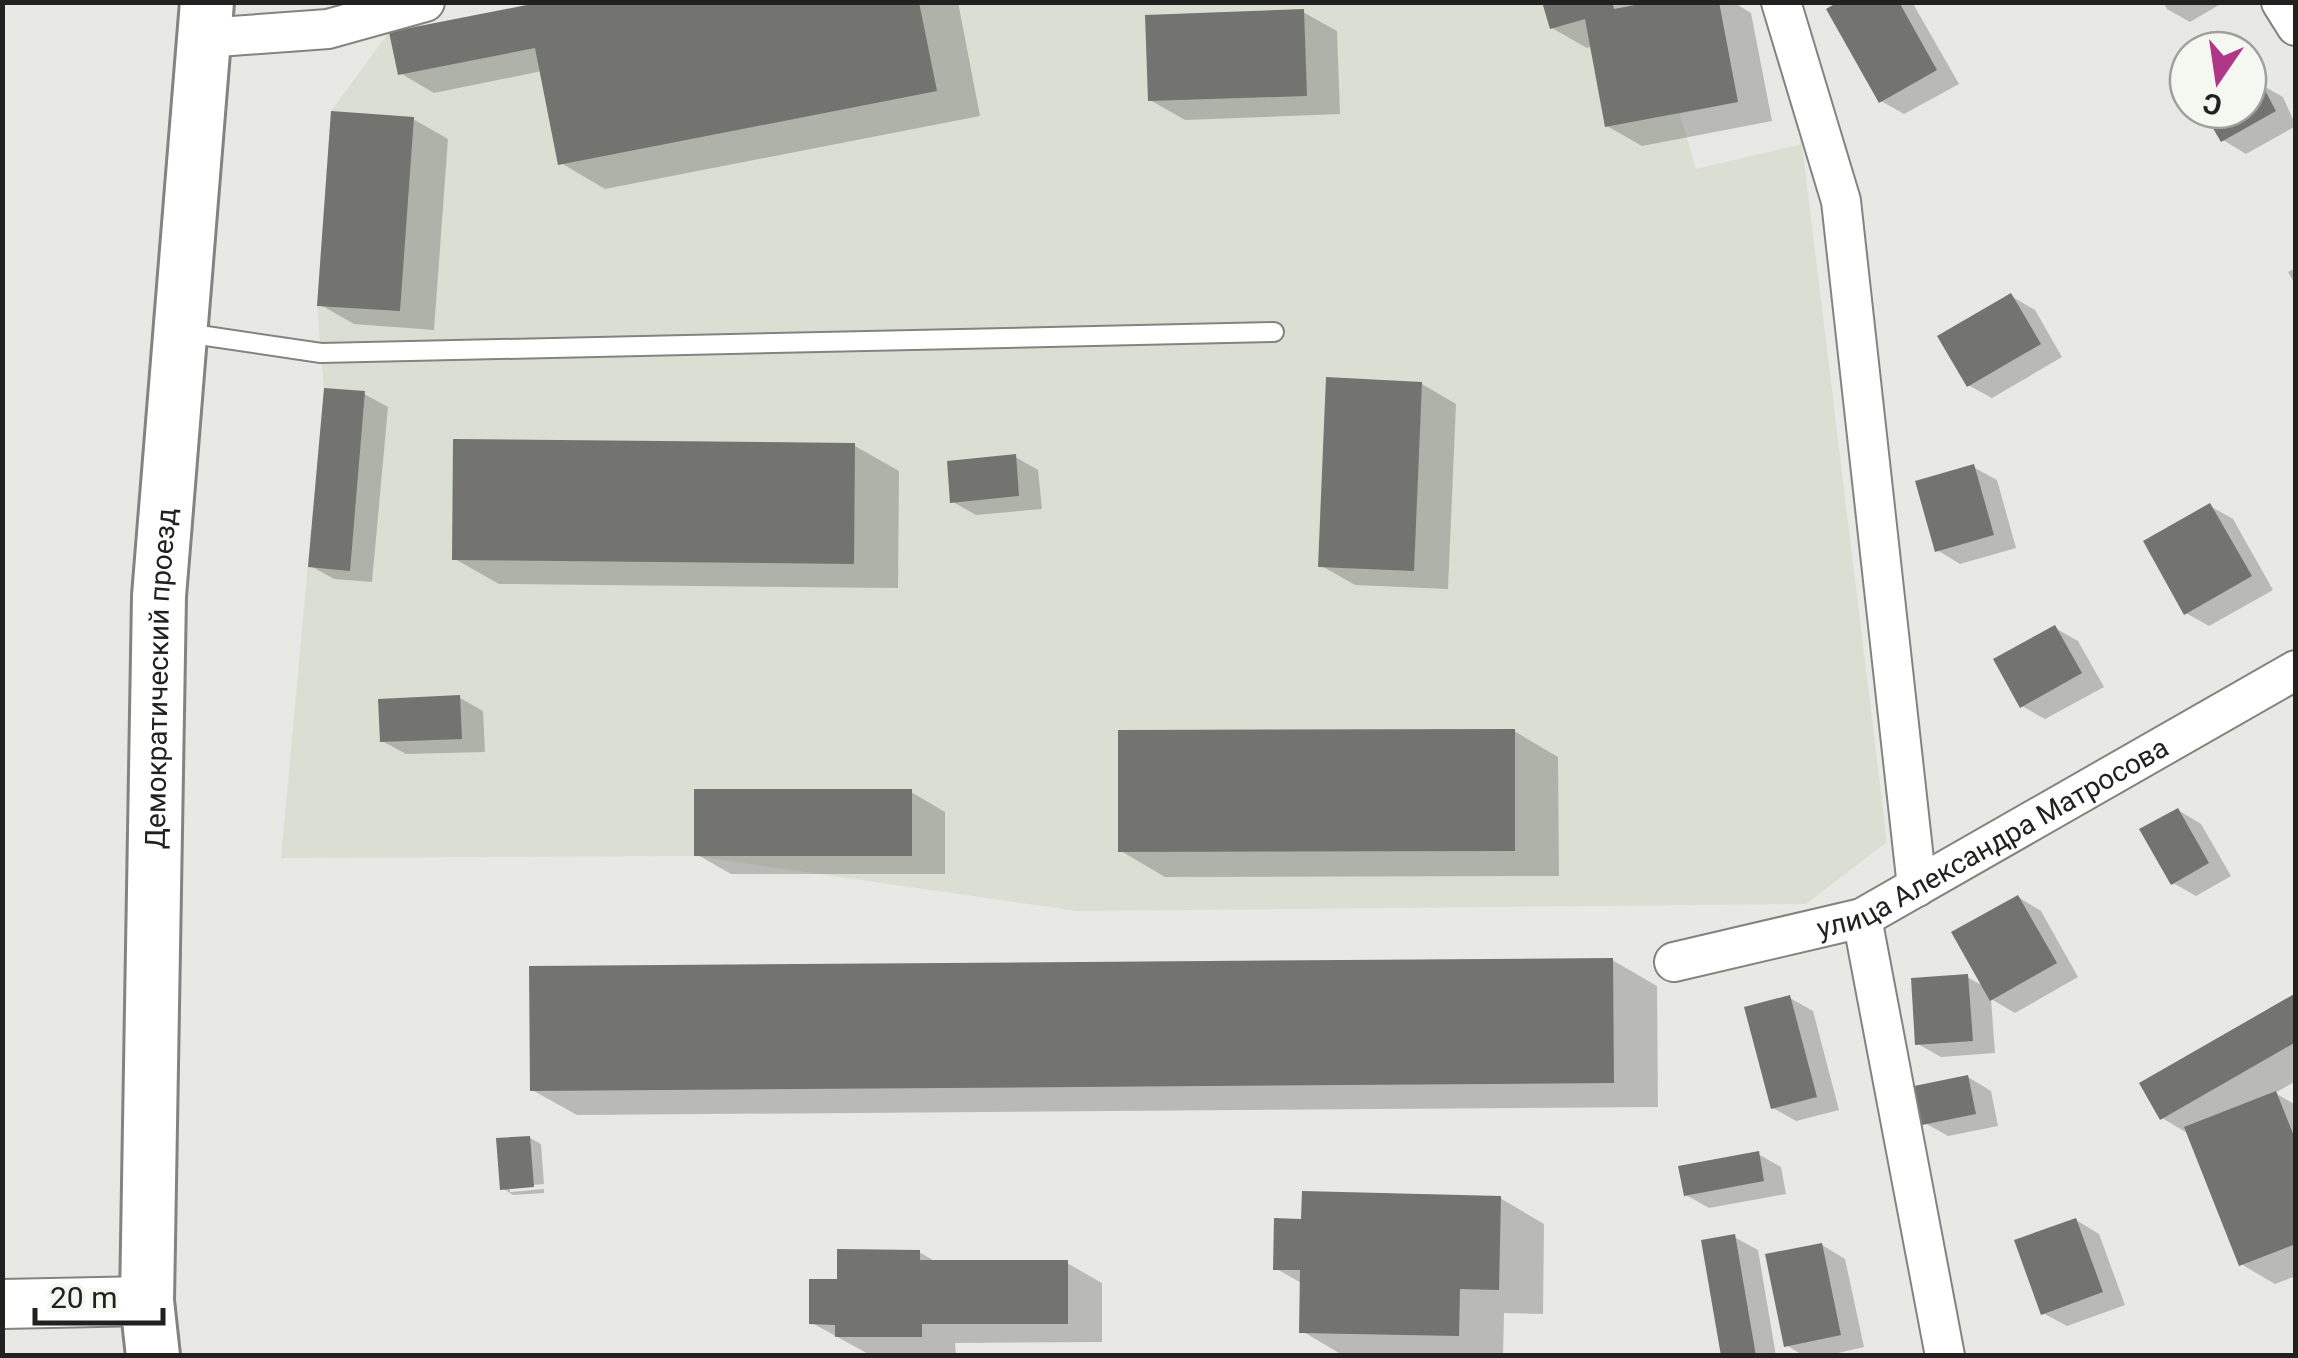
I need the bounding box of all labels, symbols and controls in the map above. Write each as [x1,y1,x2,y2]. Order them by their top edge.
north arrow [2168,30,2268,130]
text: С [2200,86,2225,122]
street label: Демократический проезд [138,507,183,849]
street label: улица Александра Матросова [1814,730,2174,945]
scale bar [35,1263,162,1325]
text: 20 m [50,1280,117,1315]

